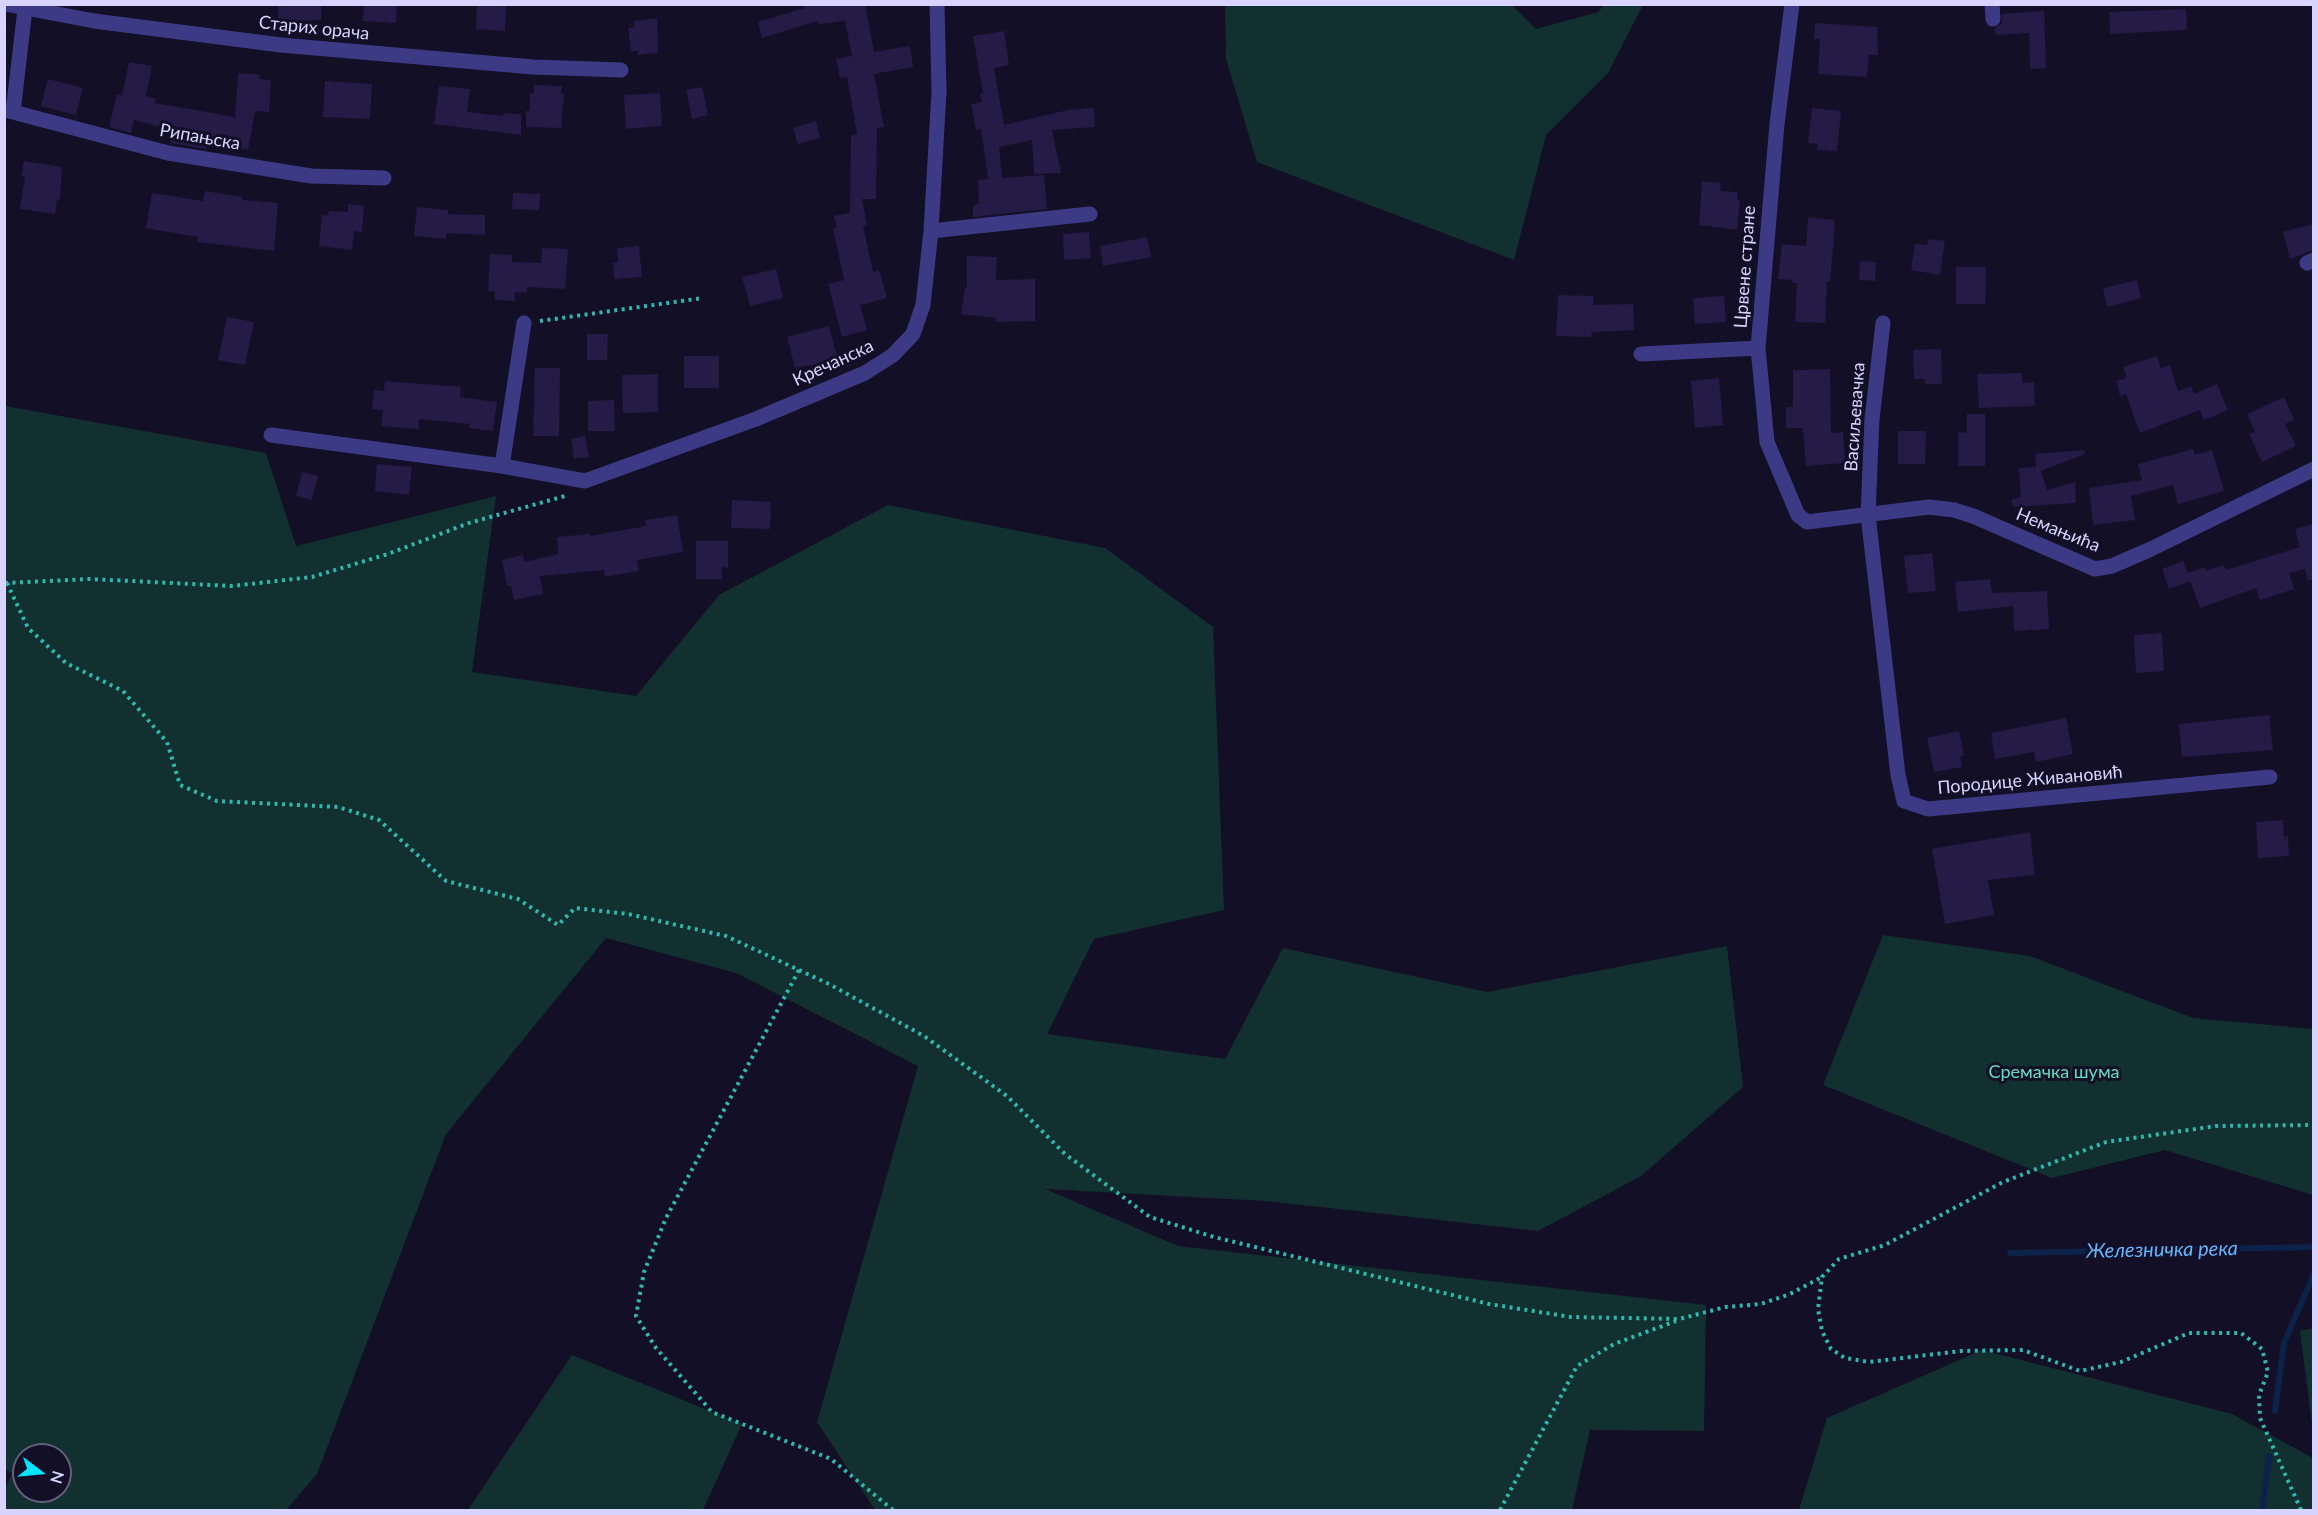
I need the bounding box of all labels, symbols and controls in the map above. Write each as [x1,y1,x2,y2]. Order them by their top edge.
street label: Старих орача [258,11,370,45]
street label: Рипањска [158,119,242,155]
street label: Црвене стране [1730,205,1760,329]
street label: Кречанска [789,335,877,391]
street label: Васиљевачка [1840,362,1870,472]
street label: Немањића [2013,503,2103,557]
street label: Породице Живановић [1936,761,2124,799]
park label: Сремачка шума [1988,1061,2120,1083]
water label: Железничка река [2086,1237,2238,1263]
north arrow [12,1443,72,1503]
text: N [47,1469,69,1486]

